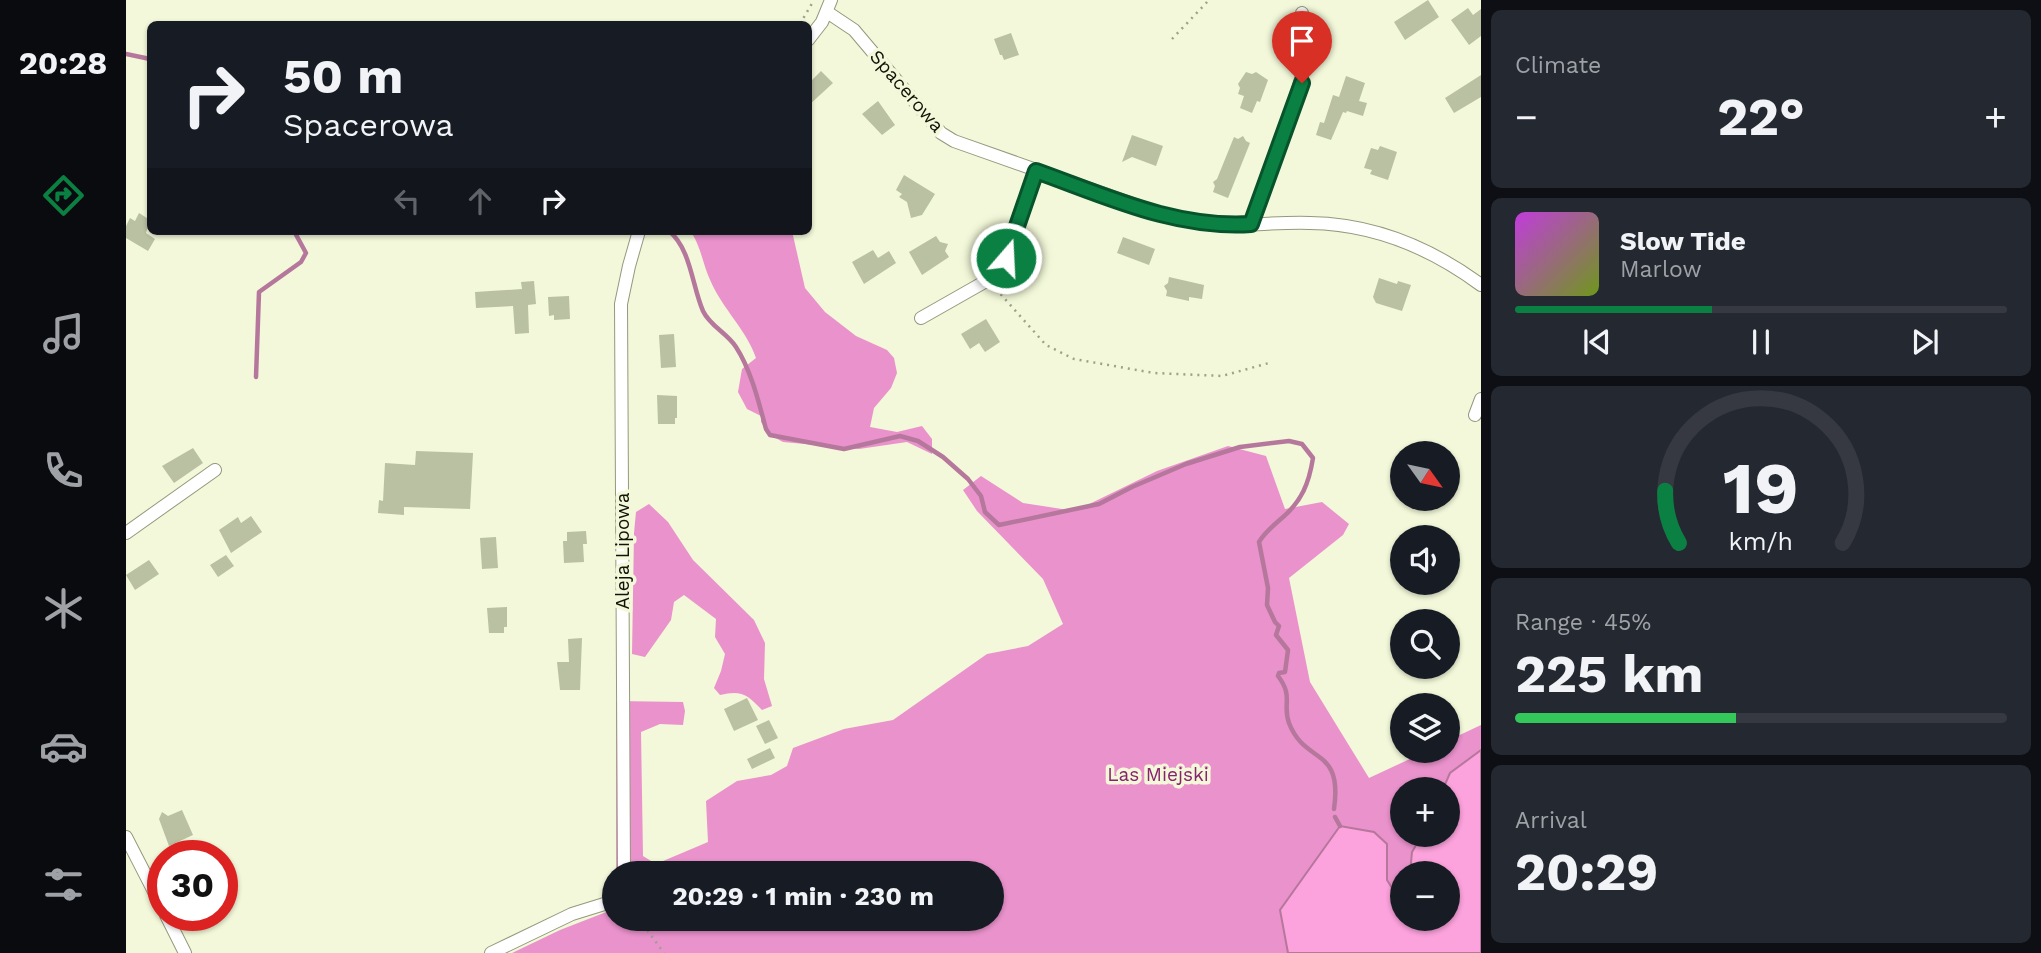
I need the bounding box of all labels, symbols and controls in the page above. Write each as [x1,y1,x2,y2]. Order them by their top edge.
pin [1272,11,1332,83]
icon: arrive [1283,22,1321,60]
text: 20:28 [19,44,107,82]
street label: Spacerowa [865,45,949,137]
text: 50 m [283,47,403,105]
icon: right [168,49,259,140]
text: Climate [1515,52,1601,79]
text: 22° [1717,87,1805,148]
text: − [1515,95,1538,139]
text: + [1984,95,2007,139]
text: Spacerowa [283,106,454,144]
icon: directions [39,171,88,220]
icon: left [388,182,426,220]
icon: ahead [461,182,499,220]
icon: right [534,182,572,220]
position arrow [969,221,1043,295]
text: Slow Tide [1620,226,1746,256]
text: Marlow [1620,256,1702,283]
icon: music [39,309,88,358]
icon: previous [1578,323,1616,361]
icon: pause [1742,323,1780,361]
icon: next [1906,323,1944,361]
north arrow [1390,441,1460,511]
map controls [1390,441,1460,931]
text: 19 [1723,445,1799,531]
icon: phone [39,446,88,495]
street label: Aleja Lipowa [611,492,634,610]
button: sound [1390,525,1460,595]
text: km/h [1729,526,1793,555]
icon: climate [39,584,88,633]
button: search [1390,609,1460,679]
text: Range · 45% [1515,609,1651,636]
text: 225 km [1515,644,1703,705]
button: layers [1390,693,1460,763]
icon: car [39,722,88,771]
park label: Las Miejski [1107,763,1209,786]
button: + [1390,777,1460,847]
text: Arrival [1515,807,1587,834]
speed limit sign: 30 [147,840,238,931]
text: 20:29 [1515,842,1658,903]
icon: filters [39,860,88,909]
button: − [1390,861,1460,931]
text: 20:29 · 1 min · 230 m [672,881,934,911]

